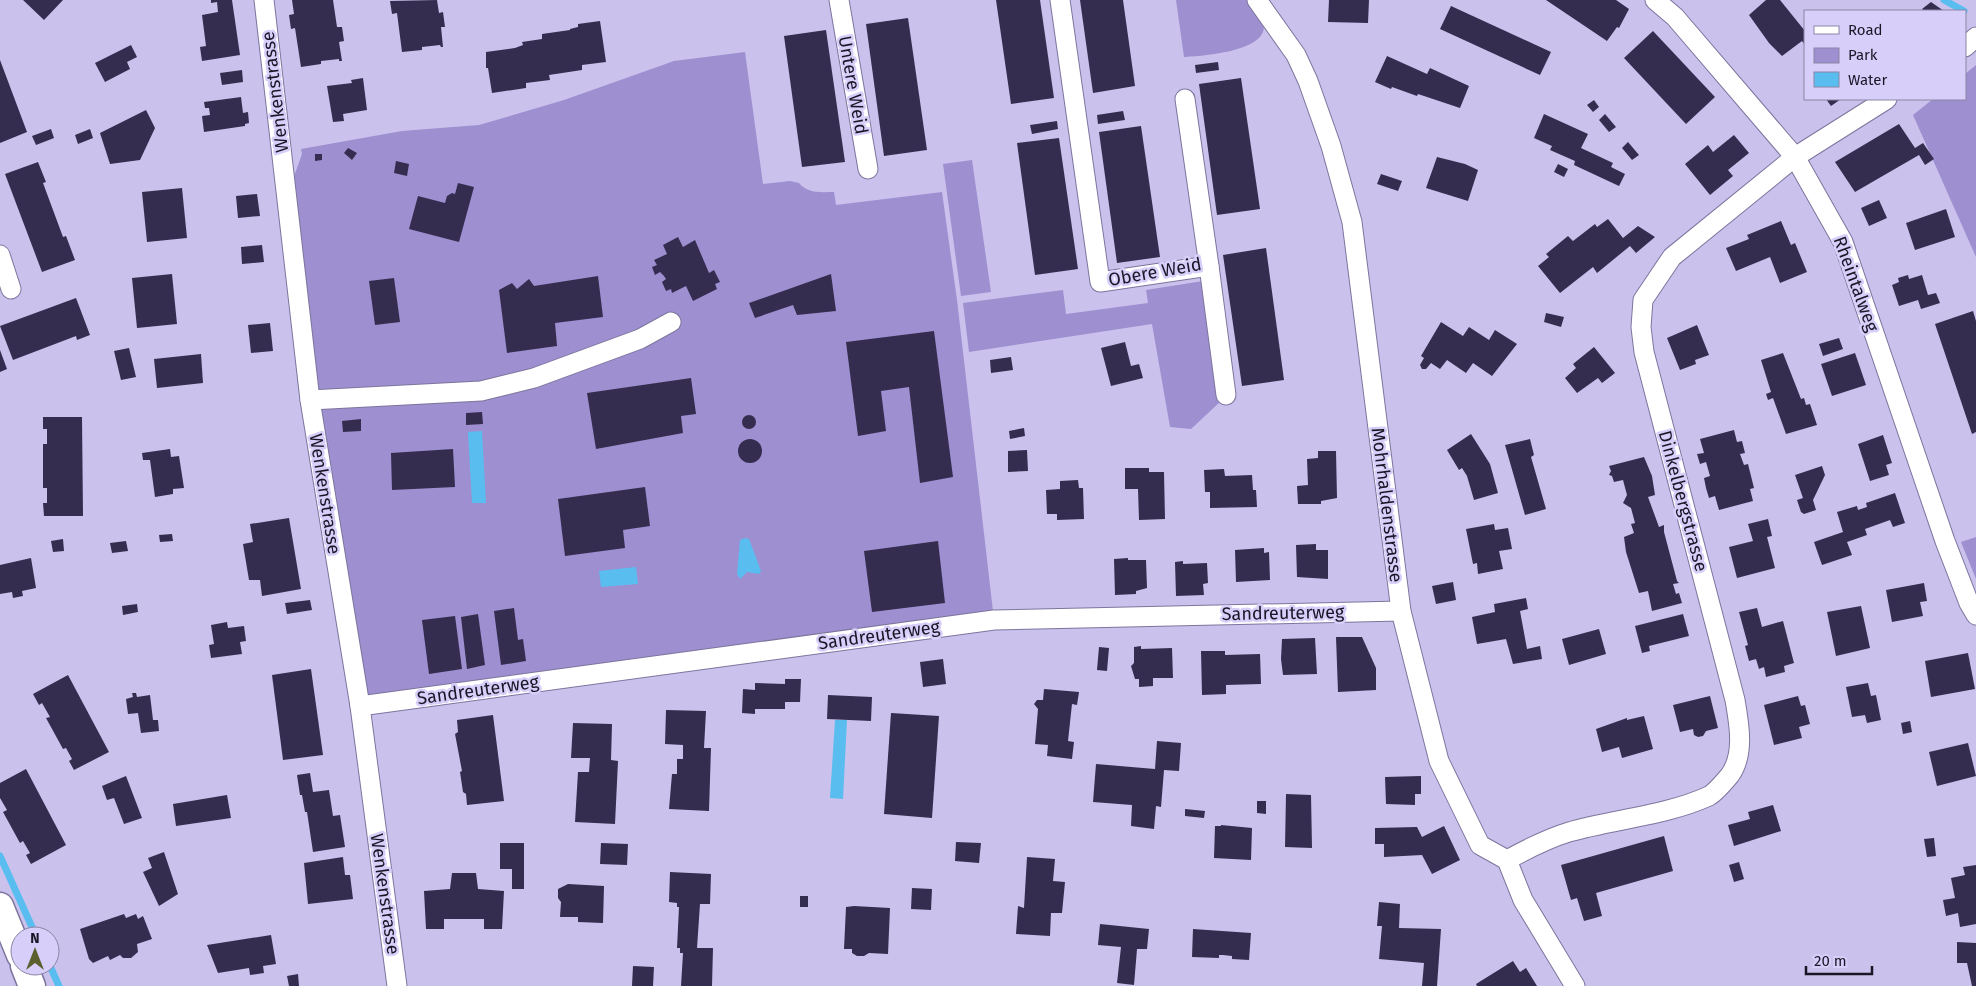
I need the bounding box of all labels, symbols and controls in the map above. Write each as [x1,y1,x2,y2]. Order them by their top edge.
legend [1804,10,1966,100]
text: Road [1848,21,1883,39]
street label: Wenkenstrasse [257,30,293,154]
street label: Untere Weid [833,34,873,136]
text: Park [1848,46,1878,64]
text: Water [1848,71,1887,89]
street label: Rheintalweg [1829,233,1884,335]
street label: Obere Weid [1107,253,1203,291]
street label: Mohrhaldenstrasse [1367,426,1407,584]
street label: Dinkelbergstrasse [1654,428,1712,574]
street label: Wenkenstrasse [305,432,345,556]
street label: Sandreuterweg [1221,601,1345,625]
street label: Sandreuterweg [817,615,942,654]
street label: Sandreuterweg [416,670,541,709]
street label: Wenkenstrasse [366,832,404,956]
north arrow [10,926,60,976]
text: N [30,930,40,947]
scale bar [1806,944,1872,976]
text: 20 m [1814,952,1847,970]

